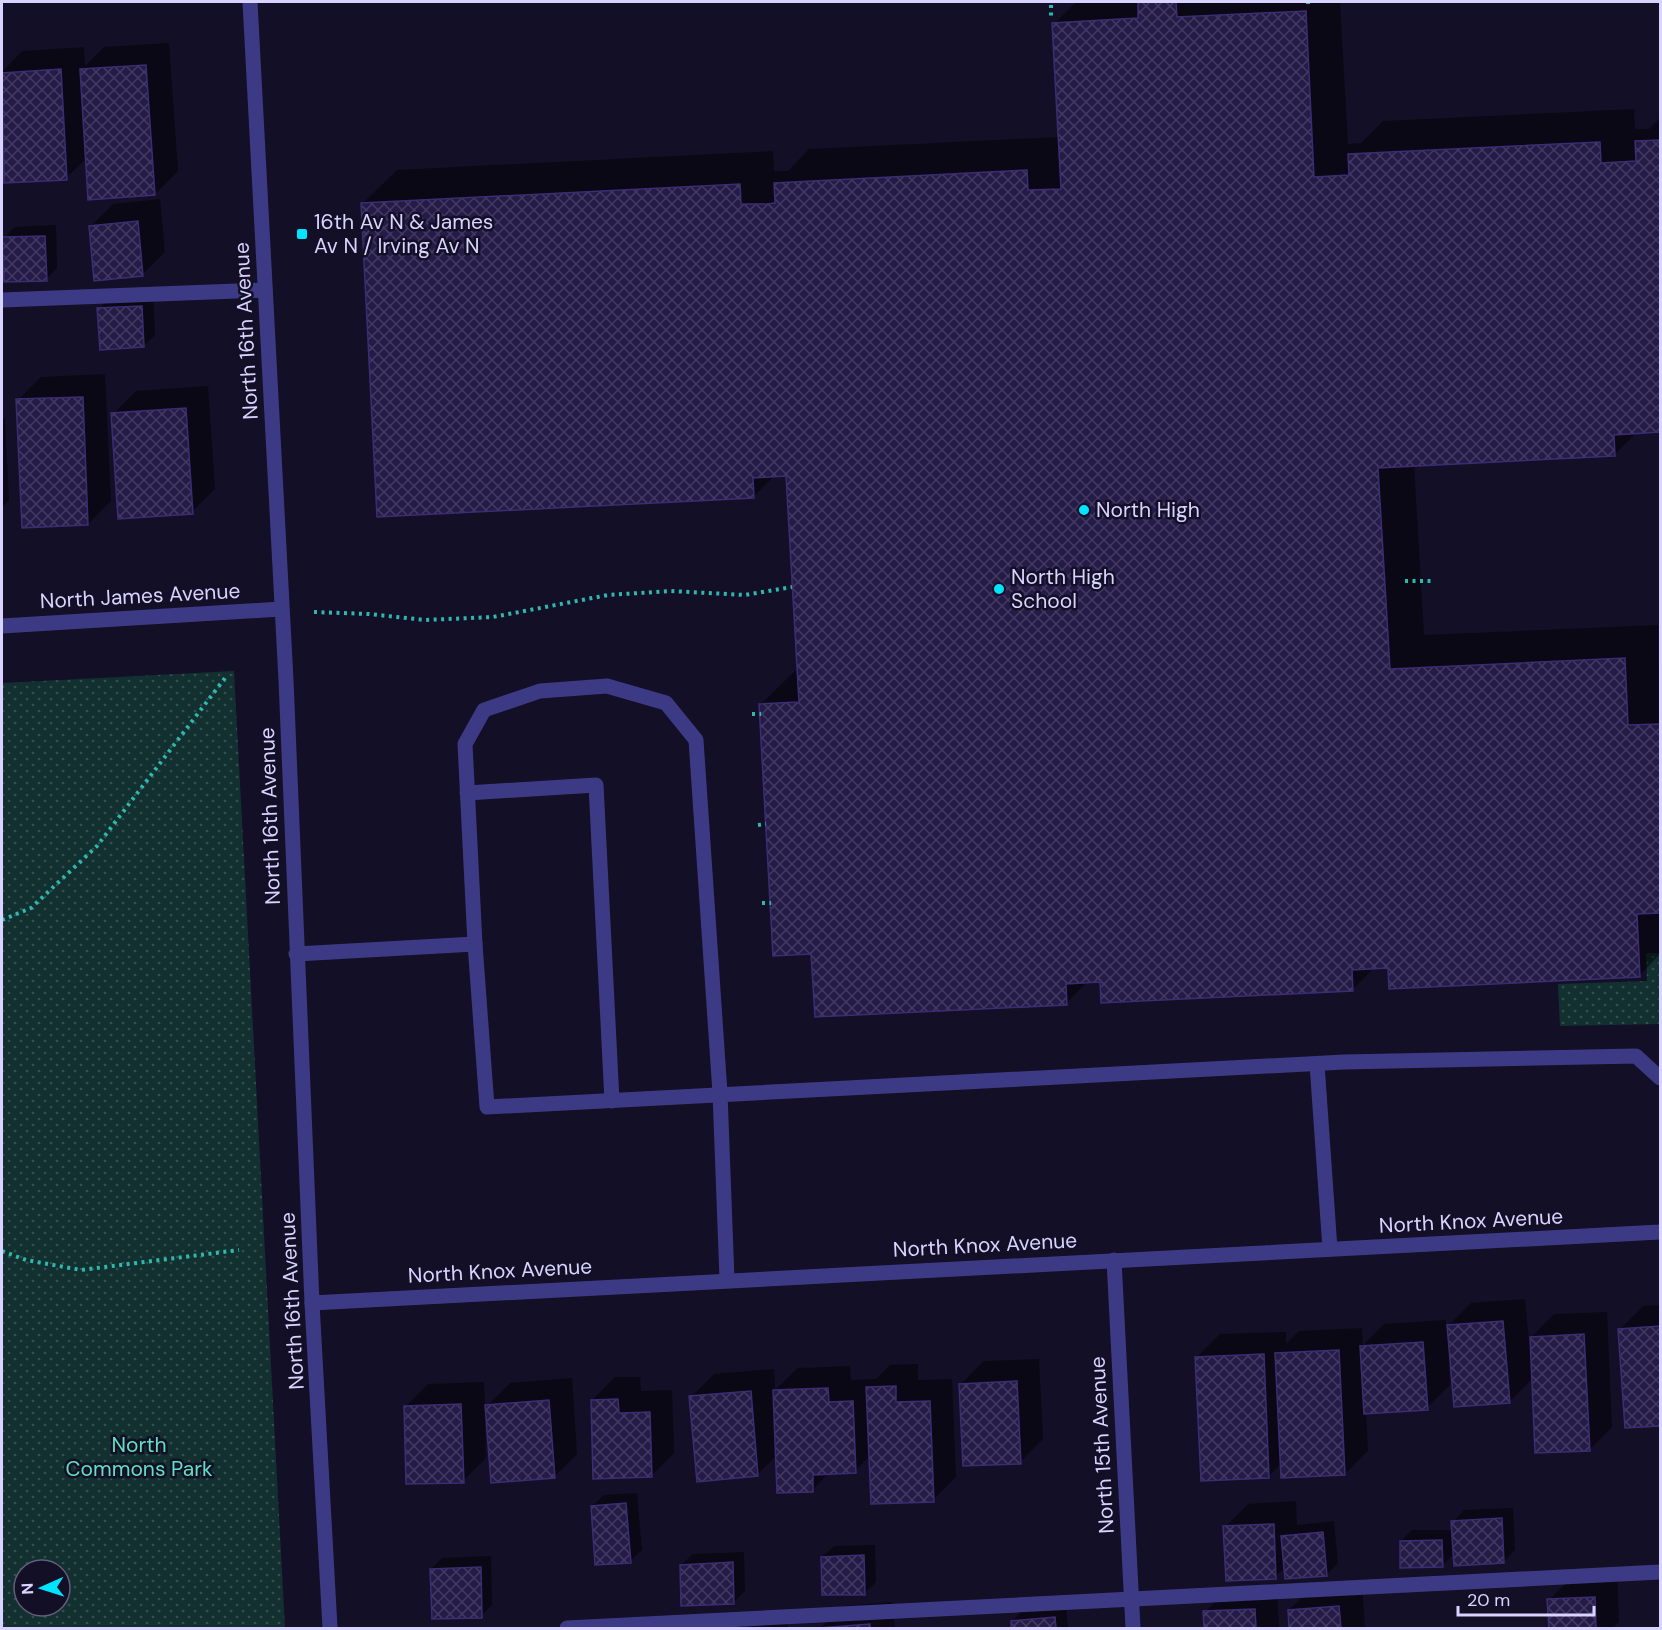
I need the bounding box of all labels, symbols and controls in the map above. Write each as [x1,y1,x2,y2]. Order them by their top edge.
place label: 16th Av N & James Av N / Irving Av N [314,208,493,260]
marker: 16th Av N & James Av N / Irving Av N [295,227,309,241]
street label: North 16th Avenue [227,242,265,420]
place label: North High [1096,496,1200,524]
marker: North High [1077,503,1091,517]
place label: North High School [1011,563,1115,615]
street label: North James Avenue [39,577,241,615]
marker: North High School [992,582,1006,596]
street label: North 16th Avenue [253,727,287,905]
street label: North Knox Avenue [1378,1202,1564,1240]
street label: North 16th Avenue [273,1212,311,1390]
street label: North Knox Avenue [892,1226,1078,1264]
street label: North Knox Avenue [407,1252,593,1290]
street label: North 15th Avenue [1083,1356,1121,1534]
park label: North Commons Park [65,1431,213,1483]
north arrow [12,1558,72,1618]
scale bar [1458,1579,1594,1617]
text: N [17,1582,38,1595]
text: 20 m [1467,1588,1510,1612]

